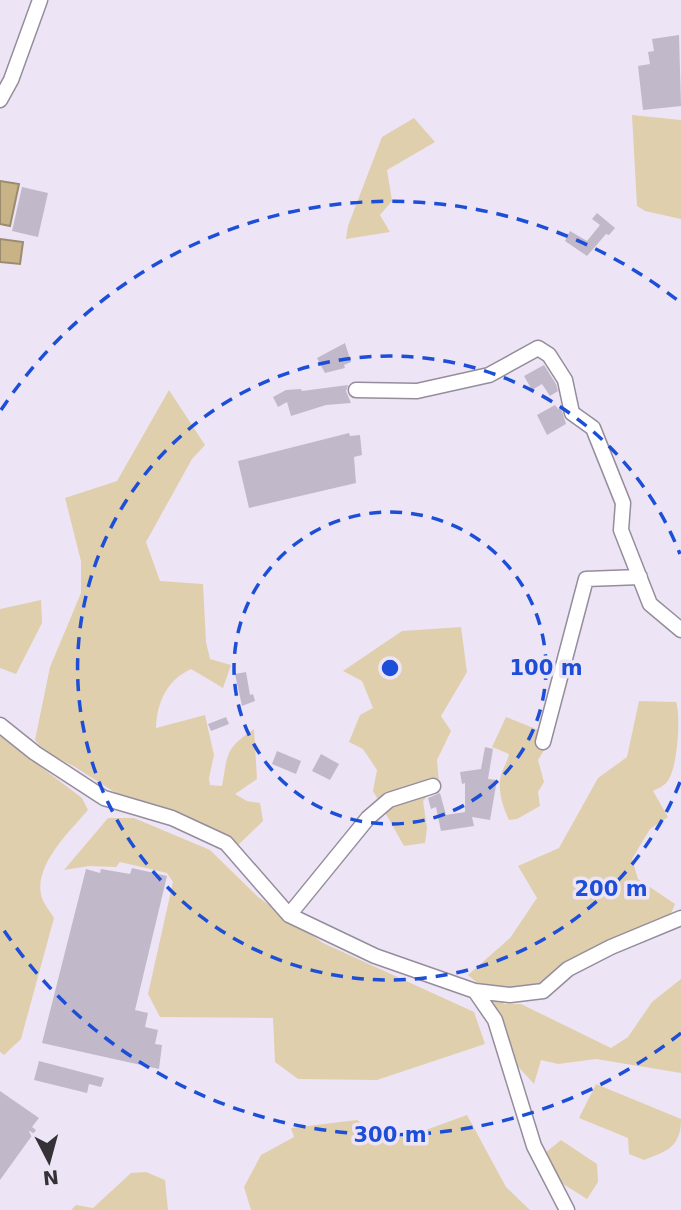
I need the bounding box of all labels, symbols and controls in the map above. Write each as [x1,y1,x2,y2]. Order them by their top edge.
centre of rings [378,656,402,680]
text: 100 m [509,656,583,680]
text: 200 m [574,877,648,901]
text: 300 m [353,1123,427,1147]
north arrow [14,1126,84,1196]
text: N [42,1166,60,1190]

